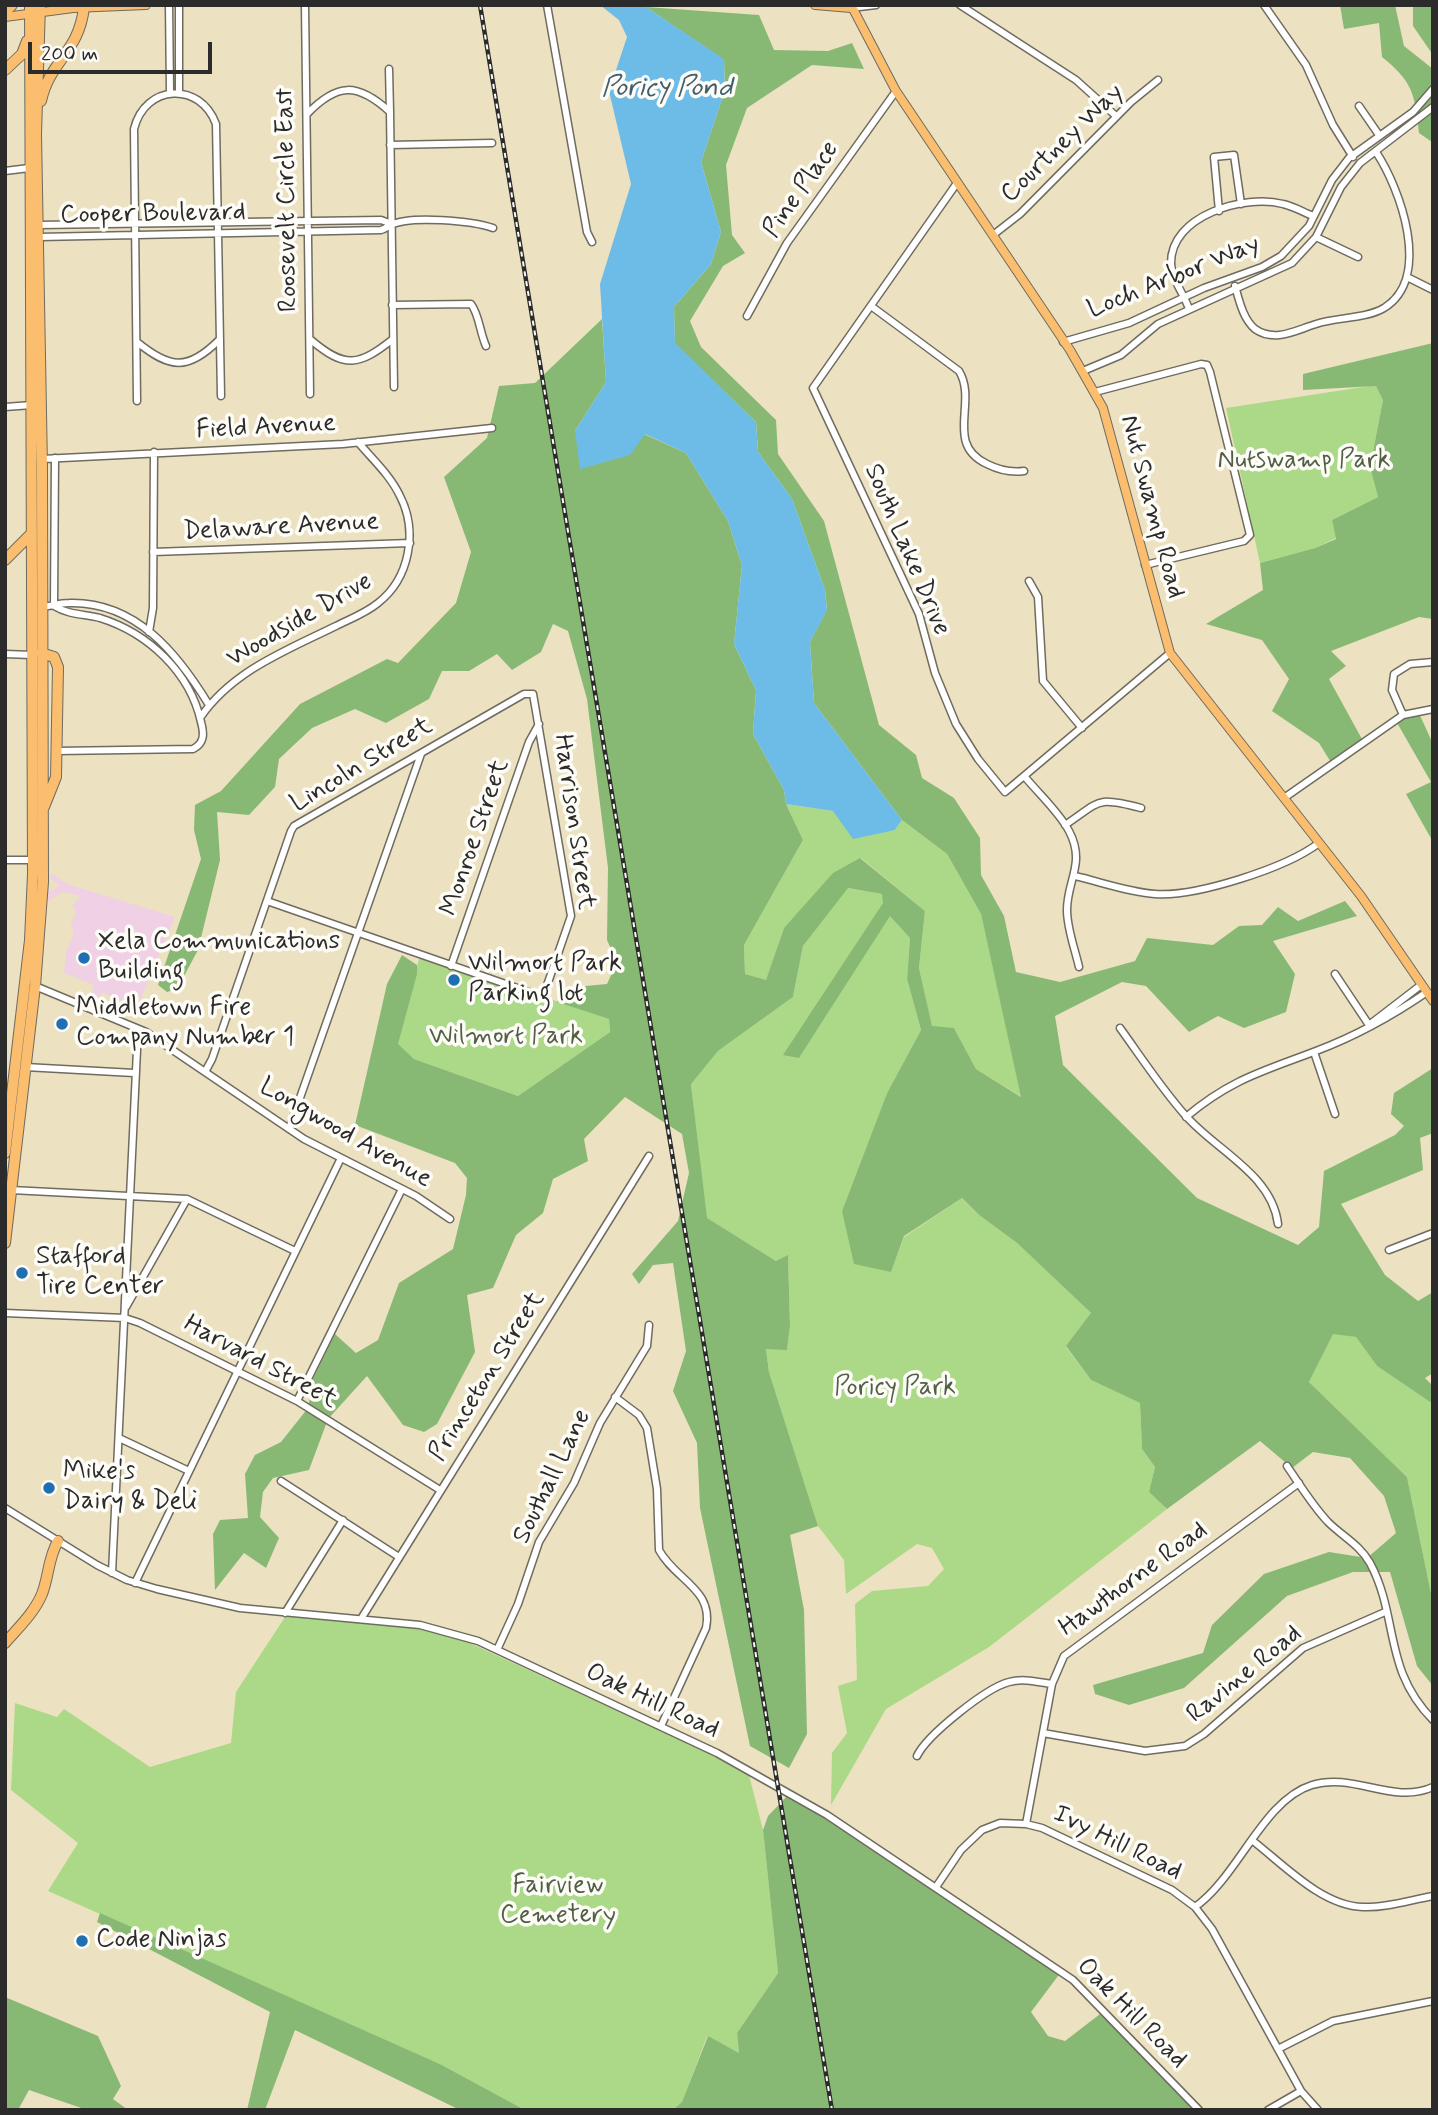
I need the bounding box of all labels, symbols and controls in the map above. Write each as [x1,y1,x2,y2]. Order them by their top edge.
scale bar [32,28,215,72]
text: 200 m [41,40,98,68]
water label: Poricy Pond [602,72,732,106]
street label: Courtney Way [995,78,1131,210]
street label: Roosevelt Circle East [270,88,306,312]
street label: Pine Place [757,136,847,244]
street label: Cooper Boulevard [60,198,246,232]
street label: Loch Arbor Way [1083,229,1265,327]
street label: Field Avenue [195,409,337,447]
street label: Nut Swamp Road [1112,412,1190,602]
park label: Nutswamp Park [1218,446,1390,478]
street label: South Lake Drive [856,459,956,641]
street label: Delaware Avenue [182,507,380,549]
street label: Woodside Drive [222,567,378,675]
street label: Lincoln Street [285,711,439,821]
street label: Harrison Street [545,732,601,912]
street label: Monroe Street [435,756,517,920]
place label: Xela Communications Building [98,927,340,988]
place label: Wilmort Park Parking lot [468,949,622,1010]
marker: Xela Communications Building [76,950,92,966]
marker: Wilmort Park Parking lot [446,972,462,988]
place label: Middletown Fire Company Number 1 [76,993,294,1054]
marker: Middletown Fire Company Number 1 [54,1016,70,1032]
park label: Wilmort Park [429,1022,583,1054]
street label: Longwood Avenue [253,1072,437,1196]
place label: Stafford Tire Center [36,1242,164,1304]
marker: Stafford Tire Center [14,1265,30,1281]
street label: Princeton Street [423,1286,553,1468]
street label: Harvard Street [178,1309,342,1417]
park label: Poricy Park [834,1373,956,1405]
street label: Southall Lane [507,1405,599,1549]
place label: Mike's Dairy & Deli [63,1457,197,1518]
marker: Mike's Dairy & Deli [41,1480,57,1496]
street label: Hawthorne Road [1054,1516,1214,1644]
street label: Ravine Road [1181,1619,1309,1731]
street label: Oak Hill Road [580,1657,724,1747]
street label: Ivy Hill Road [1047,1799,1187,1889]
park label: Fairview Cemetery [500,1871,616,1932]
place label: Code Ninjas [96,1925,227,1957]
marker: Code Ninjas [74,1933,90,1949]
street label: Oak Hill Road [1069,1952,1193,2076]

